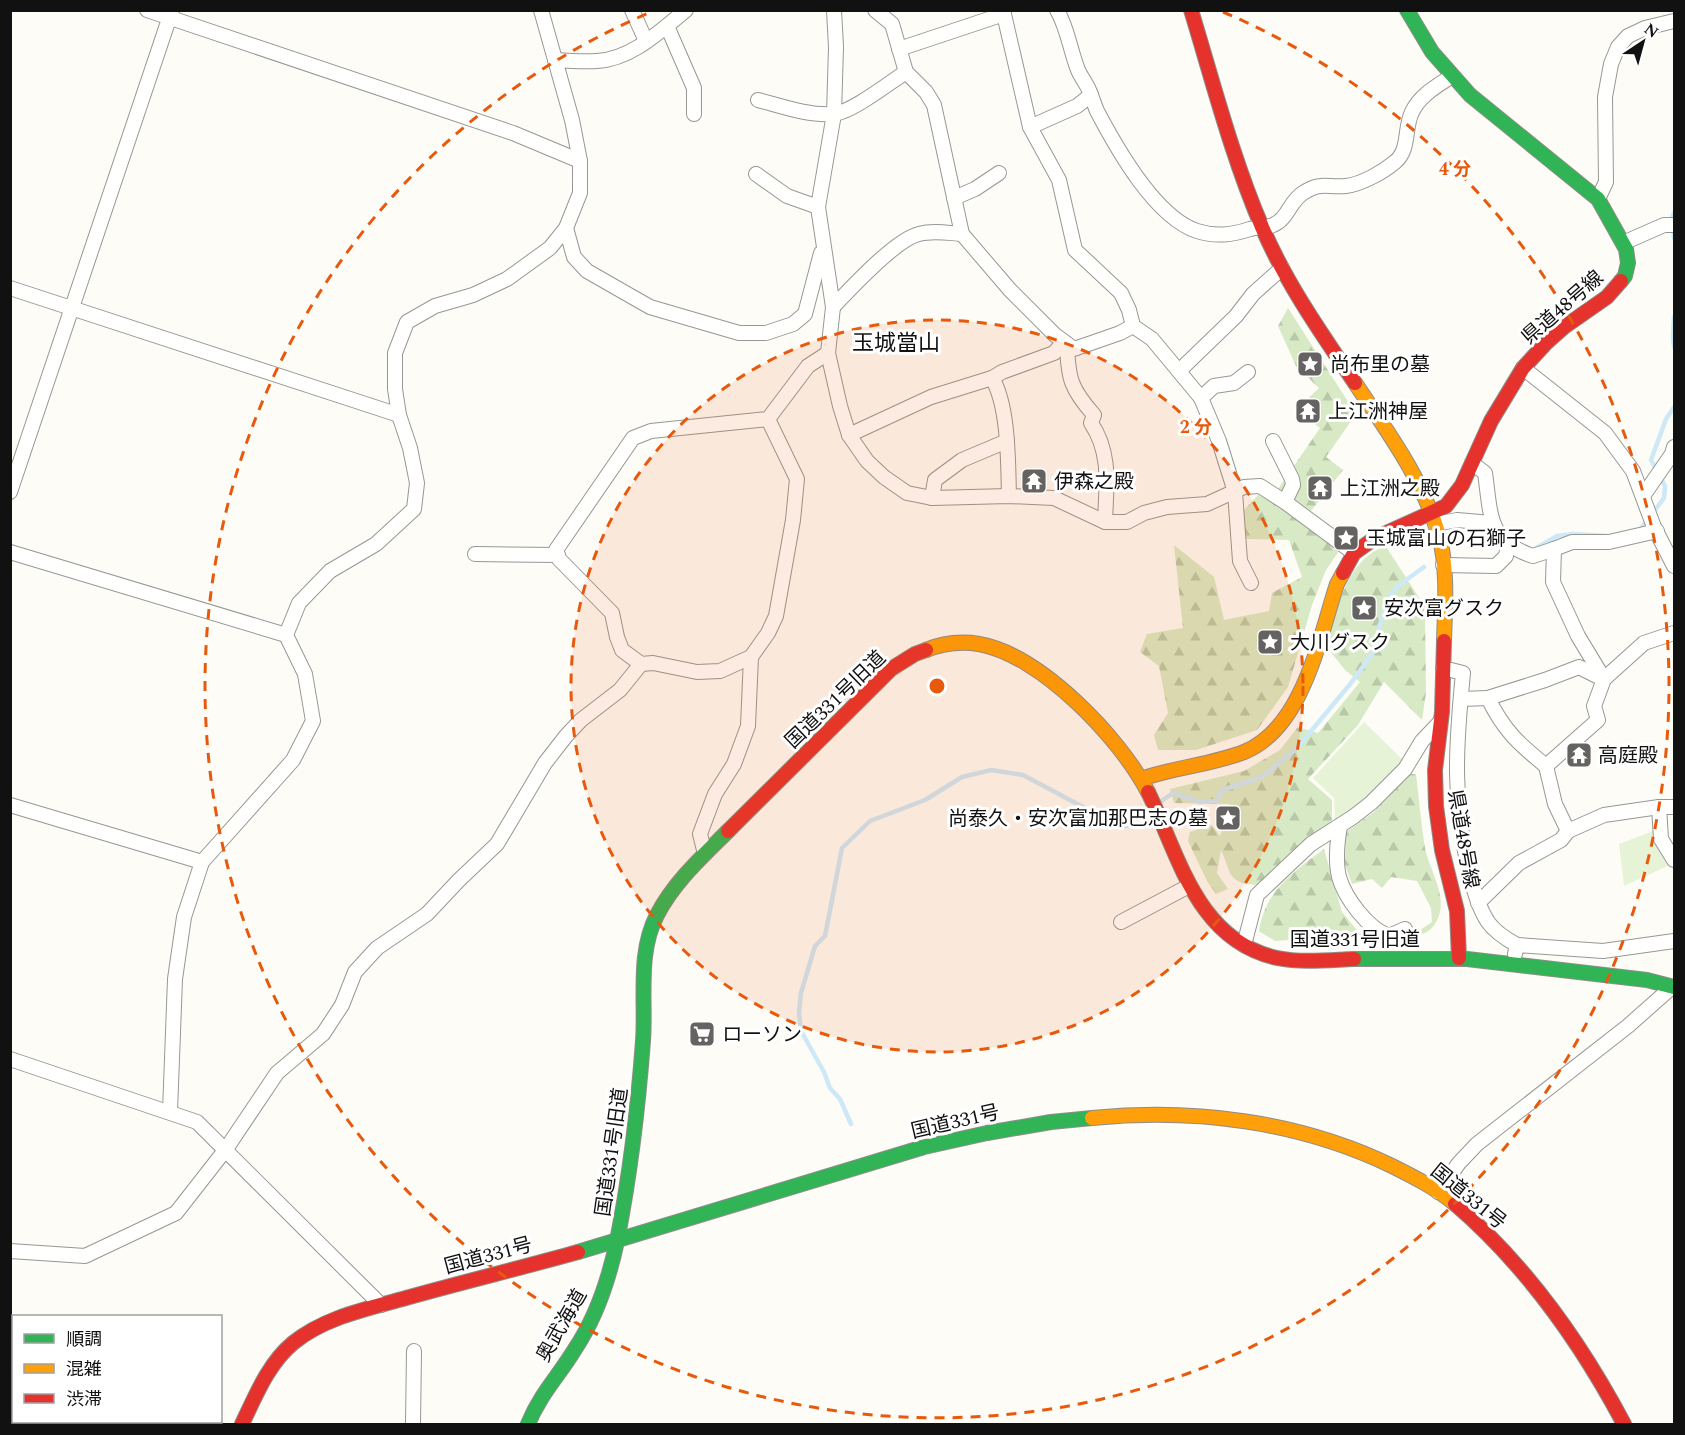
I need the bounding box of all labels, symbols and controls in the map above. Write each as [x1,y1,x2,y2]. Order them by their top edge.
north arrow [1613,12,1673,72]
text: N [1639,17,1664,44]
text: 4 分 [1439,156,1471,183]
street label: 県道48号線 [1515,264,1610,352]
district label: 玉城當山 [852,327,940,360]
place icon: 尚布里の墓 [1295,349,1325,379]
place label: 尚布里の墓 [1330,350,1430,380]
temple icon: 上江洲神屋 [1293,396,1323,426]
place label: 上江洲神屋 [1328,397,1428,427]
text: 2 分 [1180,414,1212,441]
temple icon: 伊森之殿 [1019,466,1049,496]
place label: 伊森之殿 [1054,467,1134,497]
temple icon: 上江洲之殿 [1305,473,1335,503]
place label: 上江洲之殿 [1340,474,1440,504]
place icon: 玉城富山の石獅子 [1331,523,1361,553]
place label: 玉城富山の石獅子 [1366,524,1526,554]
place icon: 安次富グスク [1349,593,1379,623]
place label: 安次富グスク [1384,594,1504,624]
place icon: 大川グスク [1255,627,1285,657]
place label: 大川グスク [1290,628,1390,658]
street label: 国道331号旧道 [779,644,893,756]
centre of rings [927,676,947,696]
temple icon: 高庭殿 [1564,740,1594,770]
place label: 高庭殿 [1598,741,1658,771]
street label: 県道48号線 [1440,787,1486,891]
place icon: 尚泰久・安次富加那巴志の墓 [1213,803,1243,833]
place label: 尚泰久・安次富加那巴志の墓 [948,804,1208,834]
street label: 国道331号旧道 [1290,925,1420,955]
supermarket icon: ローソン [687,1019,717,1049]
place label: ローソン [722,1020,802,1050]
street label: 国道331号旧道 [588,1086,636,1219]
street label: 国道331号 [908,1097,1002,1147]
street label: 国道331号 [1424,1157,1513,1237]
street label: 国道331号 [441,1230,536,1282]
street label: 奥武海道 [529,1283,595,1368]
legend [12,1315,222,1423]
text: 順調 [66,1326,102,1353]
text: 混雑 [66,1356,102,1383]
text: 渋滞 [66,1386,102,1413]

